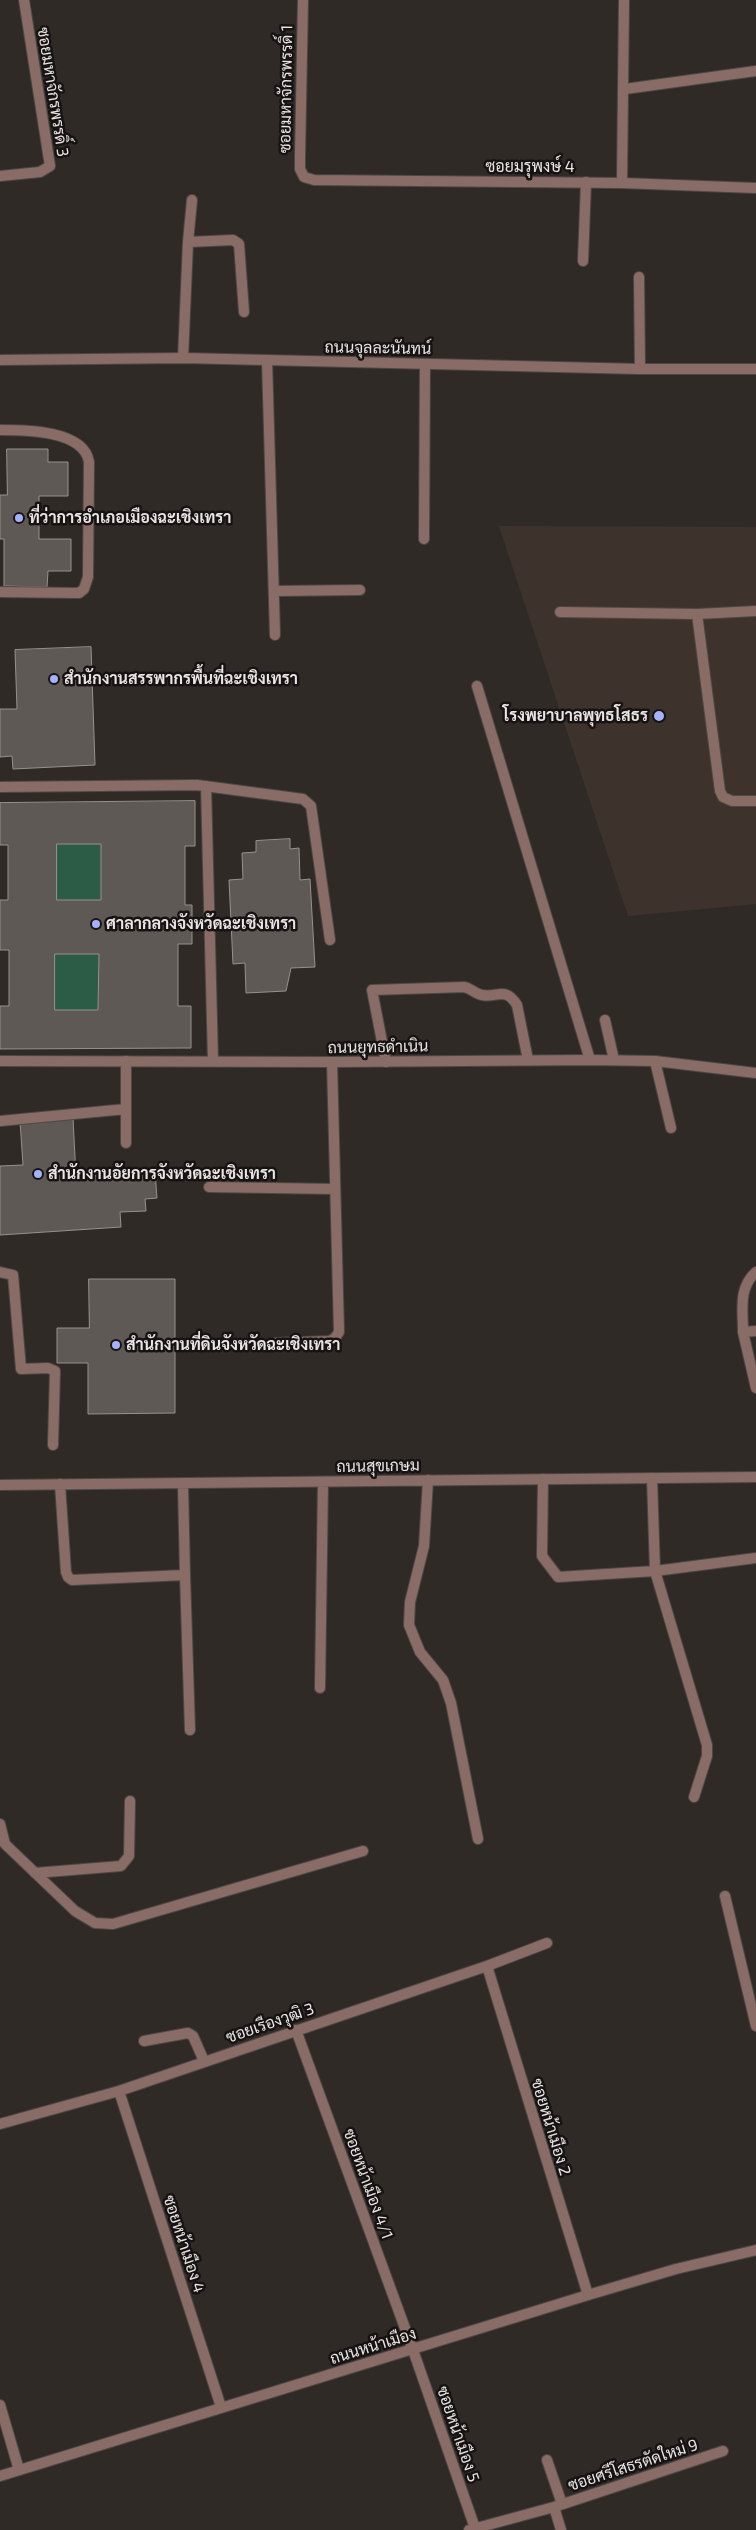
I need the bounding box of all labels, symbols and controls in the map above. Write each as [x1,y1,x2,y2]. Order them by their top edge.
street label: ซอยมหาจักรพรรดิ์ 1 [275,25,297,153]
street label: ซอยมหาจักรพรรดิ์ 3 [33,26,73,158]
street label: ซอยมรุพงษ์ 4 [486,157,574,177]
street label: ถนนจุลละนันทน์ [324,337,432,359]
place label: ที่ว่าการอำเภอเมืองฉะเชิงเทรา [29,508,231,528]
marker: ที่ว่าการอำเภอเมืองฉะเชิงเทรา [13,512,25,524]
place label: สำนักงานสรรพากรพื้นที่ฉะเชิงเทรา [64,669,298,689]
marker: สำนักงานสรรพากรพื้นที่ฉะเชิงเทรา [48,673,60,685]
place label: โรงพยาบาลพุทธโสธร [503,706,648,726]
marker: โรงพยาบาลพุทธโสธร [652,709,666,723]
place label: ศาลากลางจังหวัดฉะเชิงเทรา [106,914,296,934]
marker: ศาลากลางจังหวัดฉะเชิงเทรา [90,918,102,930]
street label: ถนนยุทธดำเนิน [328,1037,428,1057]
place label: สำนักงานอัยการจังหวัดฉะเชิงเทรา [48,1164,276,1184]
marker: สำนักงานอัยการจังหวัดฉะเชิงเทรา [32,1168,44,1180]
place label: สำนักงานที่ดินจังหวัดฉะเชิงเทรา [126,1335,340,1355]
marker: สำนักงานที่ดินจังหวัดฉะเชิงเทรา [110,1339,122,1351]
street label: ถนนสุขเกษม [336,1456,420,1476]
street label: ซอยเรืองวุฒิ 3 [224,1999,316,2047]
street label: ซอยหน้าเมือง 2 [527,2076,575,2178]
street label: ซอยหน้าเมือง 4/1 [339,2126,397,2242]
street label: ซอยหน้าเมือง 4 [159,2193,209,2295]
street label: ถนนหน้าเมือง [328,2324,418,2368]
street label: ซอยหน้าเมือง 5 [433,2384,483,2484]
street label: ซอยศรีโสธรตัดใหม่ 9 [566,2435,700,2495]

